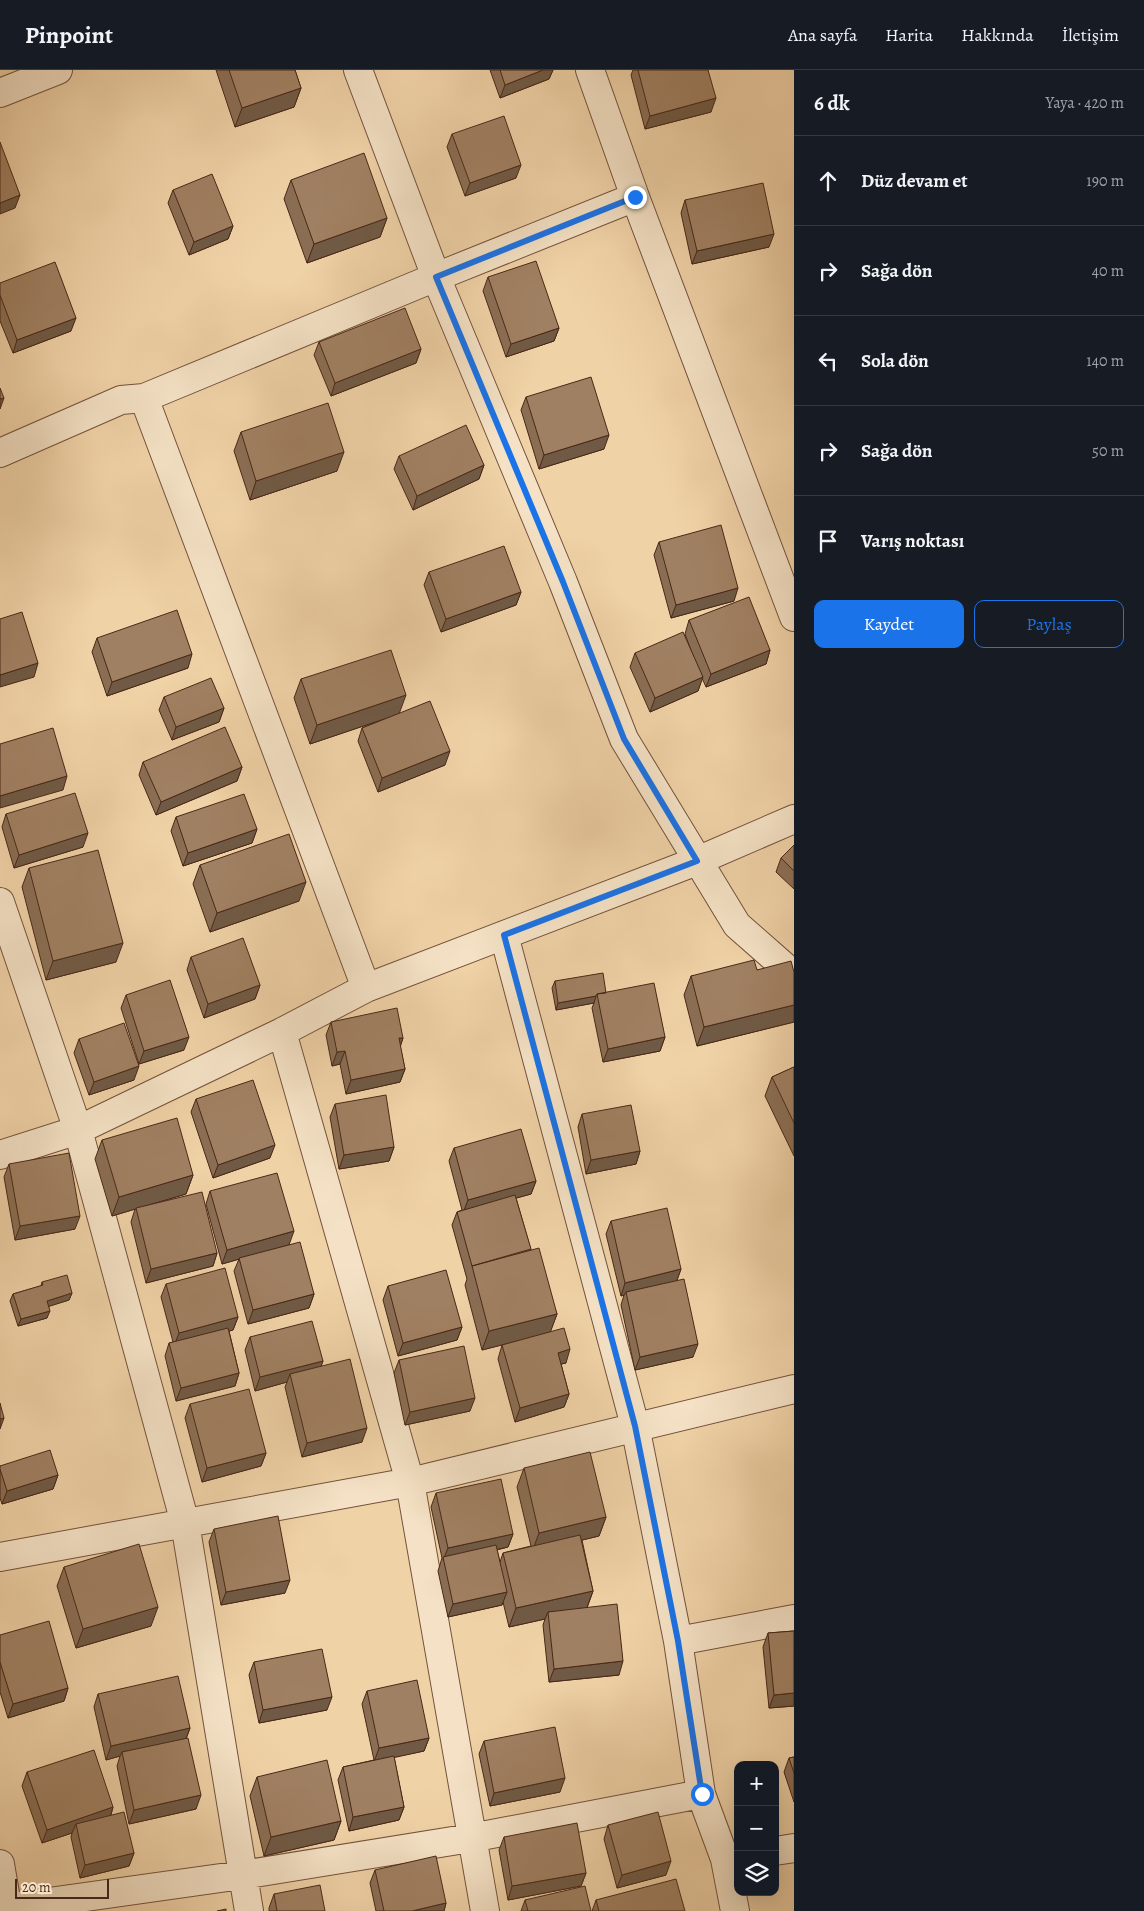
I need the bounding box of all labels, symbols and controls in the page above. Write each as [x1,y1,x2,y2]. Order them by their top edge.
text: Pinpoint [25,19,113,51]
text: Ana sayfa [788,23,857,47]
text: Harita [885,23,933,47]
text: Hakkında [961,23,1034,47]
text: İletişim [1062,23,1119,47]
text: 6 dk [814,89,850,117]
text: Yaya · 420 m [1046,92,1124,114]
icon: ahead [814,167,842,195]
text: Düz devam et [861,168,968,194]
text: 190 m [1086,170,1124,192]
route end [624,186,647,209]
icon: right [814,257,842,285]
text: Sağa dön [861,258,933,284]
text: 40 m [1092,260,1124,282]
icon: left [814,347,842,375]
text: Sola dön [861,348,929,374]
text: 140 m [1086,350,1124,372]
icon: right [814,437,842,465]
text: Sağa dön [861,438,933,464]
text: 50 m [1092,440,1124,462]
icon: arrive [814,527,842,555]
text: Varış noktası [861,528,964,554]
button: Kaydet [814,600,964,648]
button: Paylaş [974,600,1124,648]
map controls [734,1761,779,1896]
button: + [734,1761,779,1806]
route start [691,1783,714,1806]
button: − [734,1806,779,1851]
button: layers [734,1851,779,1896]
scale bar [15,1876,109,1899]
text: 20 m [22,1878,51,1897]

